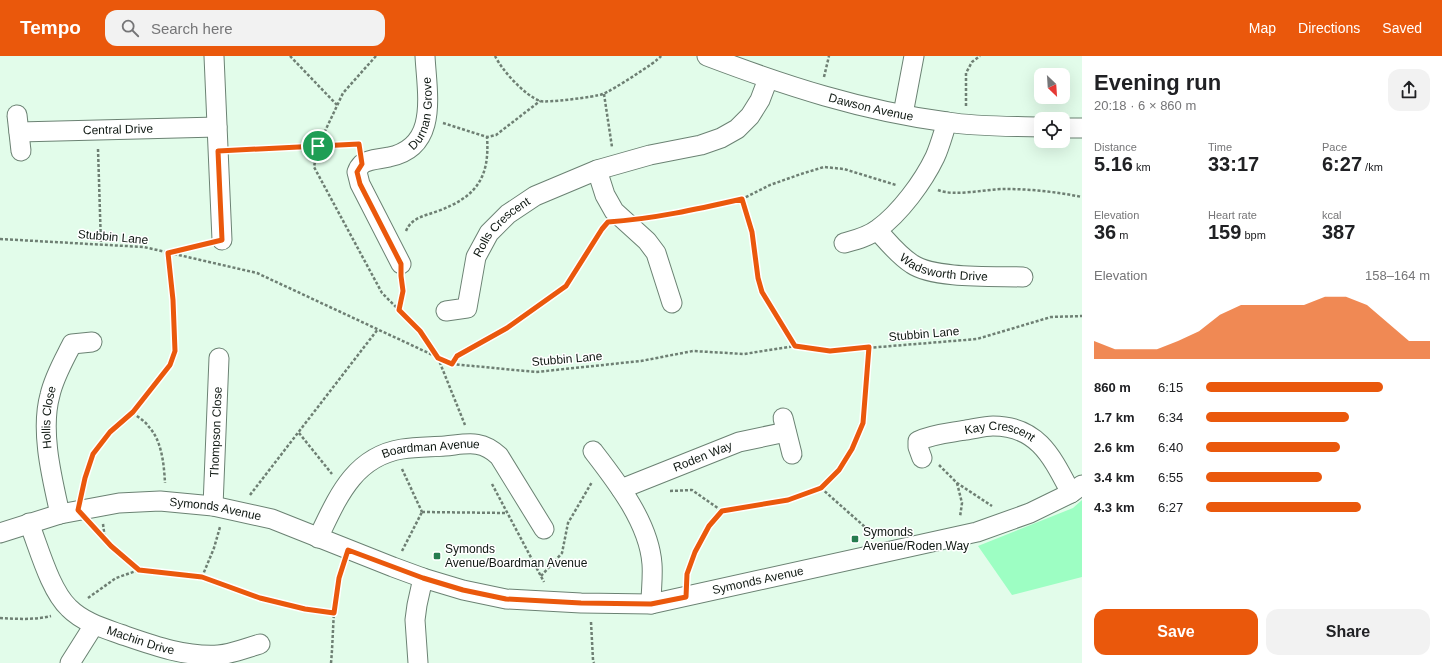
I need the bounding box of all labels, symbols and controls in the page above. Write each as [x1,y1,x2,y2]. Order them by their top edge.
search box [105,10,385,46]
text: Tempo [20,17,81,38]
icon: search [119,17,141,39]
text: Search here [151,20,233,37]
text: Map [1249,20,1276,36]
text: Directions [1298,20,1360,36]
text: Saved [1382,20,1422,36]
north arrow [1034,68,1070,104]
map controls [1034,68,1070,148]
button: share [1388,69,1430,111]
text: Evening run [1094,70,1221,95]
street label: Durnan Grove [406,76,435,153]
street label: Dawson Avenue [827,90,915,124]
text: 20:18 · 6 × 860 m [1094,98,1196,113]
button: locate [1034,112,1070,148]
street label: Central Drive [83,122,154,137]
pin [301,129,335,163]
icon: arrive [307,135,329,157]
text: Distance [1094,141,1137,153]
text: Time [1208,141,1232,153]
text: Pace [1322,141,1347,153]
text: 5.16 [1094,153,1133,175]
text: 33:17 [1208,153,1259,175]
text: 6:27 [1322,153,1362,175]
text: km [1133,161,1151,173]
text: /km [1362,161,1383,173]
street label: Rolls Crescent [470,194,533,260]
text: Elevation [1094,209,1139,221]
text: Heart rate [1208,209,1257,221]
text: kcal [1322,209,1342,221]
text: 36 [1094,221,1116,243]
text: 159 [1208,221,1241,243]
text: 387 [1322,221,1355,243]
street label: Stubbin Lane [77,227,149,247]
text: m [1116,229,1128,241]
text: bpm [1241,229,1266,241]
street label: Wadsworth Drive [897,250,988,284]
text: Elevation [1094,268,1147,283]
text: 158–164 m [1365,268,1430,283]
street label: Stubbin Lane [888,324,960,344]
street label: Stubbin Lane [531,349,603,369]
text: 860 m [1094,380,1131,395]
text: 6:15 [1158,380,1183,395]
street label: Hollis Close [39,384,59,450]
street label: Thompson Close [207,386,225,478]
text: 1.7 km [1094,410,1134,425]
text: 6:34 [1158,410,1183,425]
street label: Kay Crescent [964,419,1039,445]
street label: Boardman Avenue [380,437,481,461]
street label: Roden Way [671,438,734,474]
text: 2.6 km [1094,440,1134,455]
text: 6:40 [1158,440,1183,455]
text: 3.4 km [1094,470,1134,485]
text: 6:55 [1158,470,1183,485]
street label: Symonds Avenue [169,495,263,524]
text: 4.3 km [1094,500,1134,515]
text: 6:27 [1158,500,1183,515]
place label: Symonds Avenue/Roden Way [863,525,969,553]
marker: Symonds Avenue/Roden Way [850,534,860,544]
place label: Symonds Avenue/Boardman Avenue [445,542,588,570]
marker: Symonds Avenue/Boardman Avenue [432,551,442,561]
street label: Symonds Avenue [711,563,805,597]
button: Save [1094,609,1258,655]
button: Share [1266,609,1430,655]
street label: Machin Drive [105,623,176,658]

